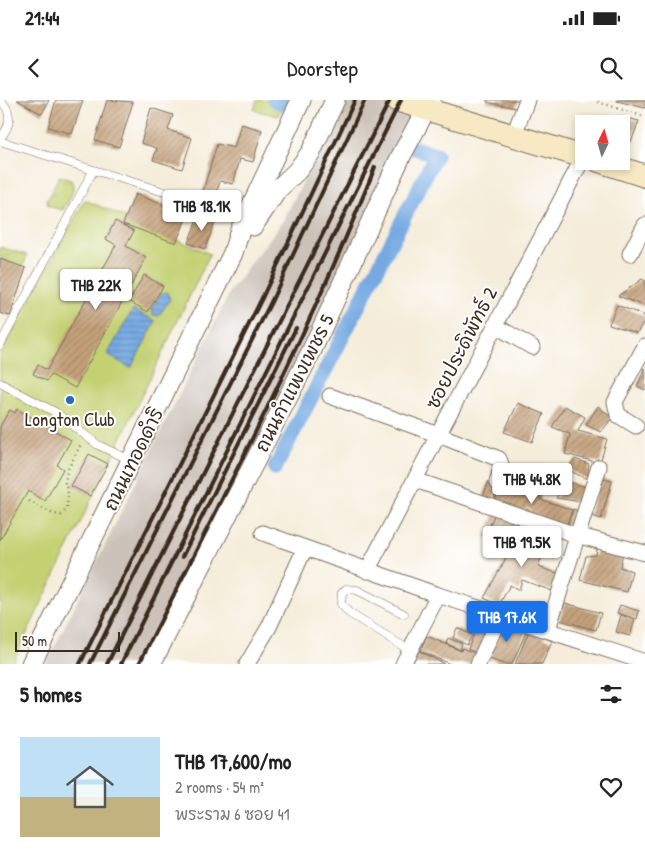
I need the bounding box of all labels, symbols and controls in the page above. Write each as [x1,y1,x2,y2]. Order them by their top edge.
text: 21:44 [25,5,59,31]
text: Doorstep [287,53,358,83]
icon: back [20,54,48,82]
icon: search [597,54,625,82]
north arrow [575,115,630,170]
map controls [575,115,630,170]
pin: THB 18.1K [145,190,259,232]
text: THB 18.1K [173,195,231,217]
pin: THB 22K [50,268,142,311]
text: THB 22K [71,274,121,296]
street label: ซอยประดิพัทธ์ 2 [419,283,503,413]
street label: ถนนกำแพงเพชร 5 [248,310,340,456]
marker: Longton Club [64,394,76,406]
street label: ถนนเทอดดำริ [97,403,169,515]
place label: Longton Club [25,406,115,432]
pin: THB 44.8K [475,462,589,505]
text: THB 44.8K [503,468,561,490]
pin: THB 19.5K [465,526,579,568]
text: THB 19.5K [493,531,551,553]
pin: THB 17.6K [450,600,564,643]
text: THB 17.6K [478,606,536,628]
scale bar [15,629,120,652]
text: 50 m [22,631,47,650]
text: 5 homes [20,680,82,709]
icon: filters [597,680,625,708]
text: THB 17,600/mo [175,747,291,776]
icon: home [60,757,120,817]
icon: heart [597,773,625,801]
text: 2 rooms · 54 m² [175,776,264,798]
text: พระราม 6 ซอย 41 [175,803,290,825]

